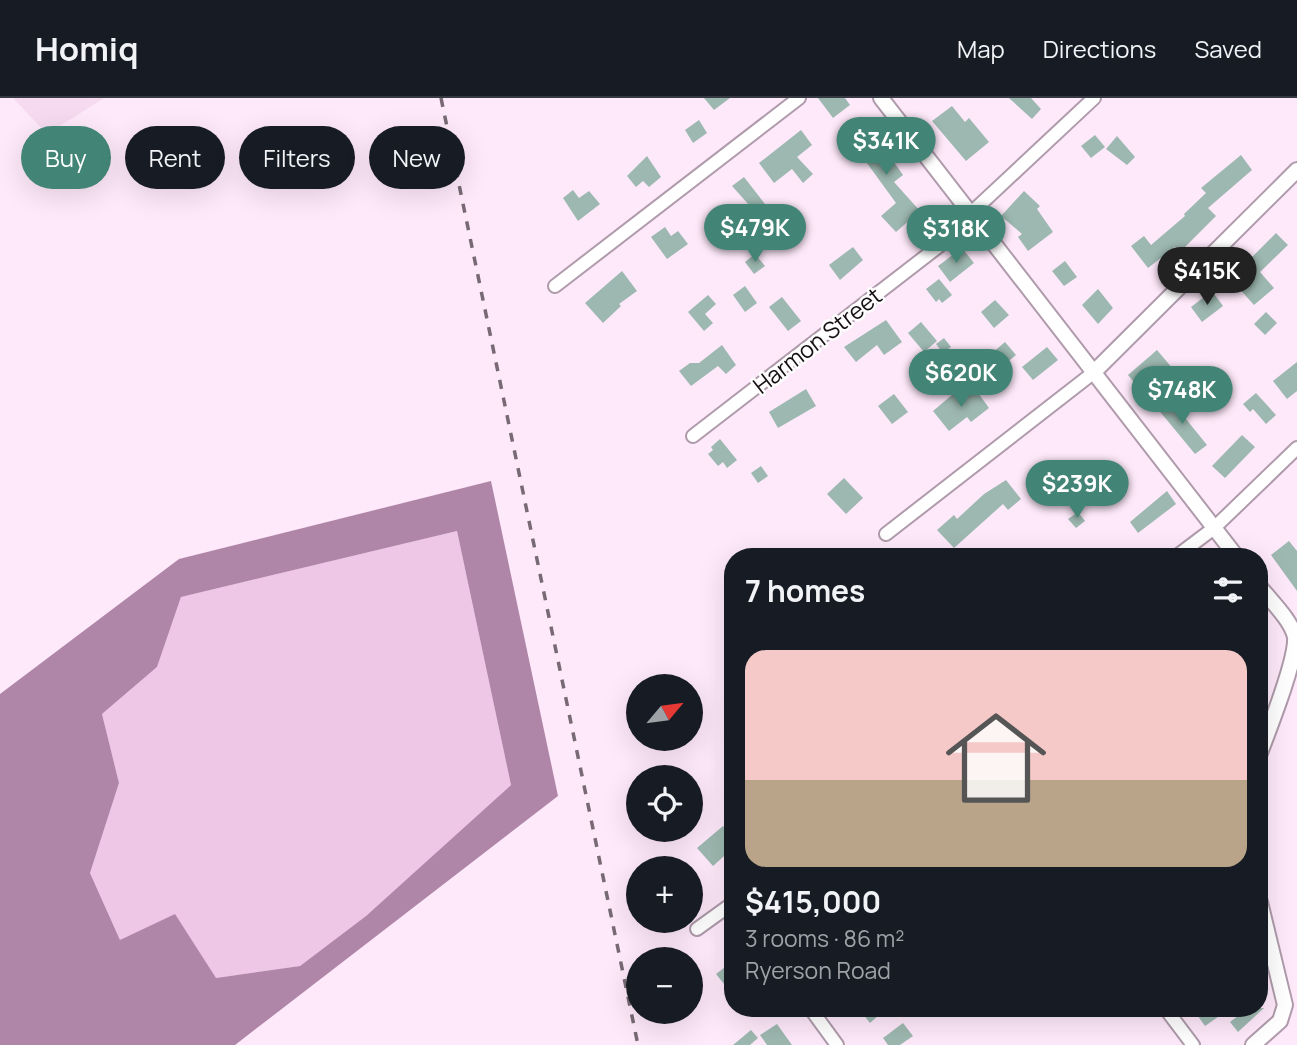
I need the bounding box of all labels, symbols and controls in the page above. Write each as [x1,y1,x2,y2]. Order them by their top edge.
text: Homiq [35,26,139,71]
text: Map [957,32,1005,65]
text: Directions [1043,32,1156,65]
text: Saved [1194,32,1262,65]
pin: $341K [837,118,935,177]
text: $341K [853,124,919,156]
chip: Buy [21,126,111,189]
chip: Rent [125,126,225,189]
chip: Filters [239,126,355,189]
chip: New [369,126,465,189]
pin: $479K [706,204,804,264]
pin: $318K [907,206,1005,265]
text: $479K [720,211,790,243]
text: $318K [923,212,989,244]
pin: $415K [1158,248,1256,307]
text: $415K [1174,254,1240,286]
street label: Harmon Street [746,279,888,401]
pin: $620K [912,350,1010,409]
text: $620K [925,356,997,388]
pin: $748K [1133,366,1231,426]
text: $748K [1148,373,1216,405]
pin: $239K [1028,460,1126,520]
text: $239K [1042,467,1112,499]
text: 7 homes [745,570,865,611]
icon: filters [1209,571,1247,609]
north arrow [626,674,704,751]
map controls [626,674,703,1024]
icon: home [933,695,1059,821]
button: locate [626,765,703,842]
button: + [626,856,703,933]
text: $415,000 [745,881,881,922]
text: 3 rooms · 86 m² [745,922,905,954]
button: − [626,947,703,1024]
text: Ryerson Road [745,954,891,986]

